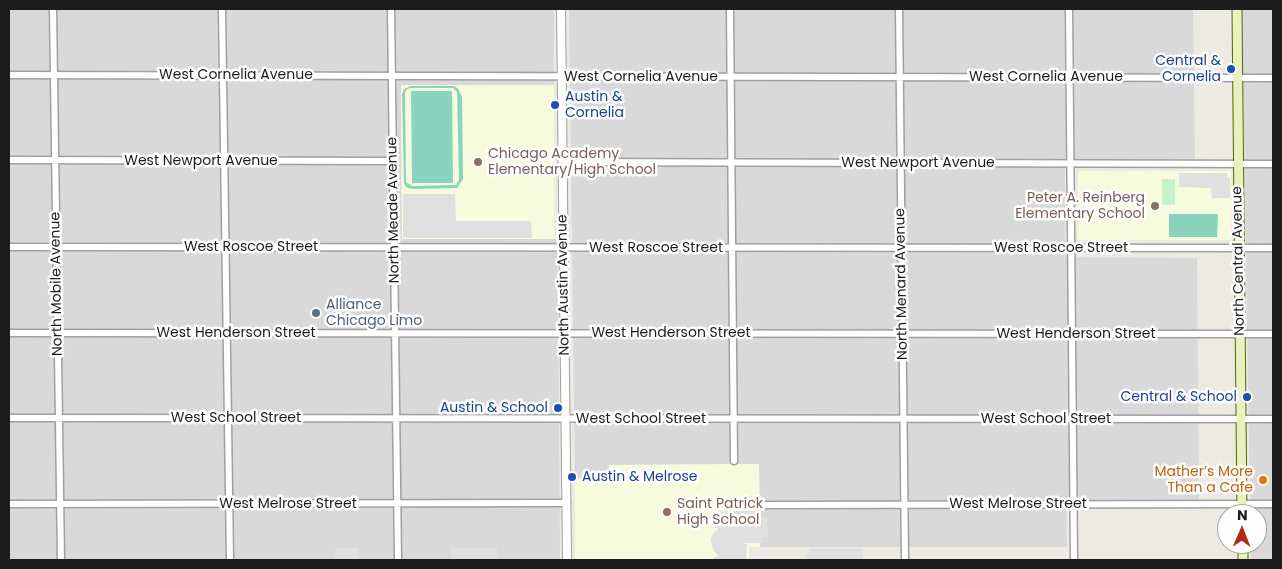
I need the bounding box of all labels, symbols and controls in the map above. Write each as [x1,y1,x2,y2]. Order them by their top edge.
place label: Central & Cornelia [1155,53,1221,85]
marker: Central & Cornelia [1225,63,1237,75]
street label: West Cornelia Avenue [159,67,313,83]
street label: West Cornelia Avenue [564,69,718,85]
street label: West Cornelia Avenue [969,69,1123,85]
place label: Austin & Cornelia [565,89,624,121]
marker: Austin & Cornelia [549,99,561,111]
street label: North Meade Avenue [384,137,404,283]
place label: Chicago Academy Elementary/High School [488,146,656,178]
street label: West Newport Avenue [124,153,278,169]
street label: West Newport Avenue [841,155,995,171]
marker: Chicago Academy Elementary/High School [472,156,484,168]
street label: North Central Avenue [1229,186,1249,336]
place label: Peter A. Reinberg Elementary School [1015,190,1145,222]
marker: Peter A. Reinberg Elementary School [1149,200,1161,212]
street label: North Menard Avenue [892,208,912,360]
street label: North Mobile Avenue [47,212,67,356]
street label: North Austin Avenue [554,214,574,356]
street label: West Roscoe Street [184,239,318,255]
street label: West Roscoe Street [589,240,723,256]
street label: West Roscoe Street [994,240,1128,256]
place label: Alliance Chicago Limo [326,297,422,330]
marker: Alliance Chicago Limo [310,307,322,319]
street label: West Henderson Street [156,325,316,341]
street label: West Henderson Street [591,325,751,341]
street label: West Henderson Street [996,326,1156,342]
place label: Central & School [1120,389,1237,405]
marker: Central & School [1241,391,1253,403]
place label: Austin & School [440,400,548,416]
marker: Austin & School [552,402,564,414]
street label: West School Street [171,410,301,426]
street label: West School Street [576,411,706,427]
street label: West School Street [981,411,1111,427]
place label: Mather’s More Than a Cafe [1154,464,1253,497]
place label: Austin & Melrose [582,469,697,485]
marker: Austin & Melrose [566,471,578,483]
marker: Mather’s More Than a Cafe [1257,474,1269,486]
street label: West Melrose Street [219,496,357,512]
place label: Saint Patrick High School [677,496,763,528]
street label: West Melrose Street [949,496,1087,512]
north arrow [1217,504,1267,554]
text: N [1237,505,1248,525]
marker: Saint Patrick High School [661,506,673,518]

